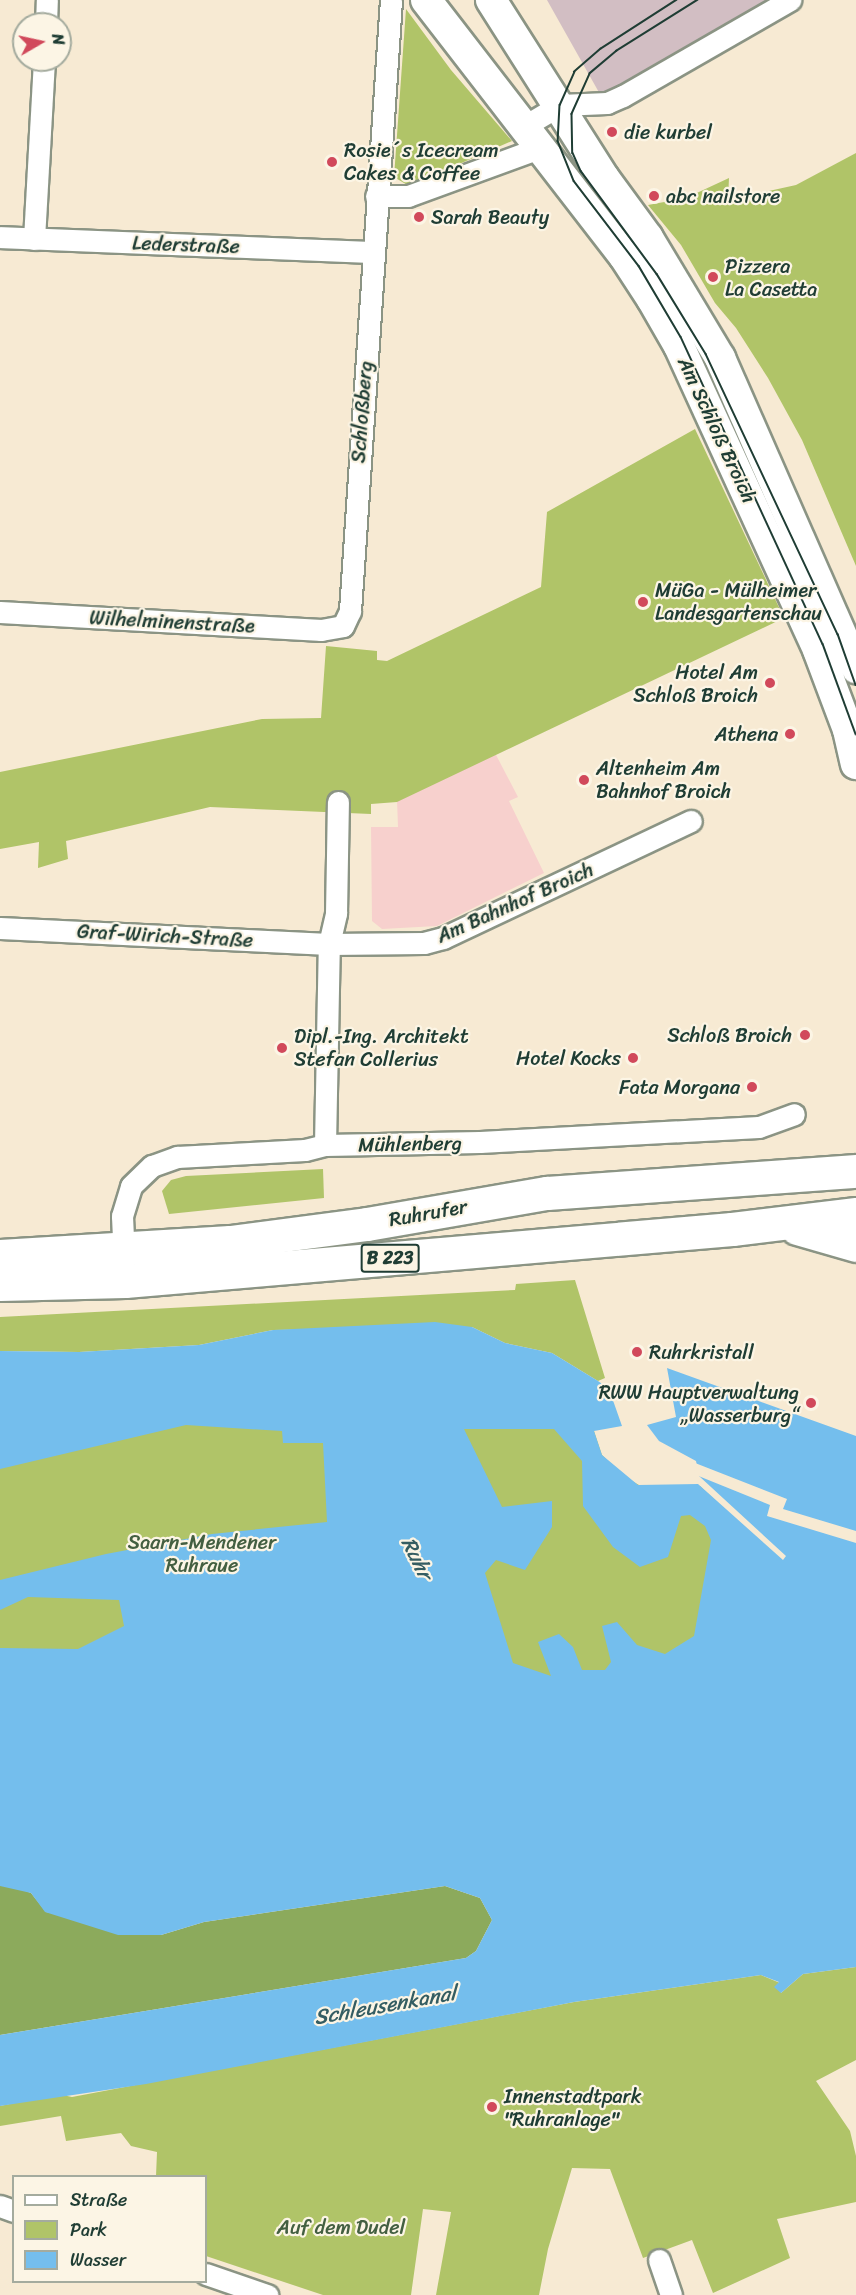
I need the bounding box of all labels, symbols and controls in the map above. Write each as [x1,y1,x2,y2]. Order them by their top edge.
north arrow [12,12,72,72]
text: N [43,32,73,47]
place label: die kurbel [624,120,712,144]
marker: die kurbel [605,125,619,139]
place label: Rosie´s Icecream Cakes & Coffee [344,138,499,185]
marker: Rosie´s Icecream Cakes & Coffee [325,155,339,169]
place label: abc nailstore [666,184,780,208]
marker: abc nailstore [647,189,661,203]
place label: Sarah Beauty [431,205,550,229]
marker: Sarah Beauty [412,210,426,224]
street label: Lederstraße [132,231,240,259]
place label: Pizzera La Casetta [725,254,818,301]
marker: Pizzera La Casetta [706,270,720,284]
street label: Am Schloß Broich [673,353,761,507]
street label: Schloßberg [346,360,378,464]
place label: MüGa - Mülheimer Landesgartenschau [655,578,822,625]
marker: MüGa - Mülheimer Landesgartenschau [636,595,650,609]
street label: Wilhelminenstraße [89,606,255,638]
place label: Hotel Am Schloß Broich [633,660,758,707]
marker: Hotel Am Schloß Broich [763,676,777,690]
place label: Athena [714,722,778,746]
marker: Athena [783,727,797,741]
place label: Altenheim Am Bahnhof Broich [596,756,732,803]
marker: Altenheim Am Bahnhof Broich [577,773,591,787]
street label: Am Bahnhof Broich [433,858,597,948]
street label: Graf-Wirich-Straße [76,919,254,953]
place label: Schloß Broich [667,1023,792,1047]
place label: Dipl.-Ing. Architekt Stefan Collerius [294,1024,468,1071]
marker: Schloß Broich [796,1026,814,1044]
marker: Dipl.-Ing. Architekt Stefan Collerius [275,1041,289,1055]
place label: Hotel Kocks [516,1046,621,1070]
marker: Hotel Kocks [626,1051,640,1065]
place label: Fata Morgana [619,1075,740,1099]
marker: Fata Morgana [745,1080,759,1094]
street label: Mühlenberg [358,1131,462,1157]
street label: Ruhrufer [387,1194,469,1232]
road number: B 223 [360,1243,420,1273]
place label: Ruhrkristall [649,1340,754,1364]
marker: Ruhrkristall [630,1345,644,1359]
place label: RWW Hauptverwaltung „Wasserburg“ [599,1380,799,1427]
marker: RWW Hauptverwaltung „Wasserburg“ [804,1396,818,1410]
park label: Saarn-Mendener Ruhraue [128,1530,276,1577]
water label: Ruhr [396,1533,438,1583]
water label: Schleusenkanal [312,1980,458,2030]
place label: Innenstadtpark "Ruhranlage" [504,2084,641,2131]
marker: Innenstadtpark "Ruhranlage" [485,2100,499,2114]
legend [12,2175,207,2283]
text: Straße [70,2184,127,2216]
text: Park [70,2214,107,2246]
park label: Auf dem Dudel [277,2215,405,2239]
text: Wasser [70,2244,126,2276]

